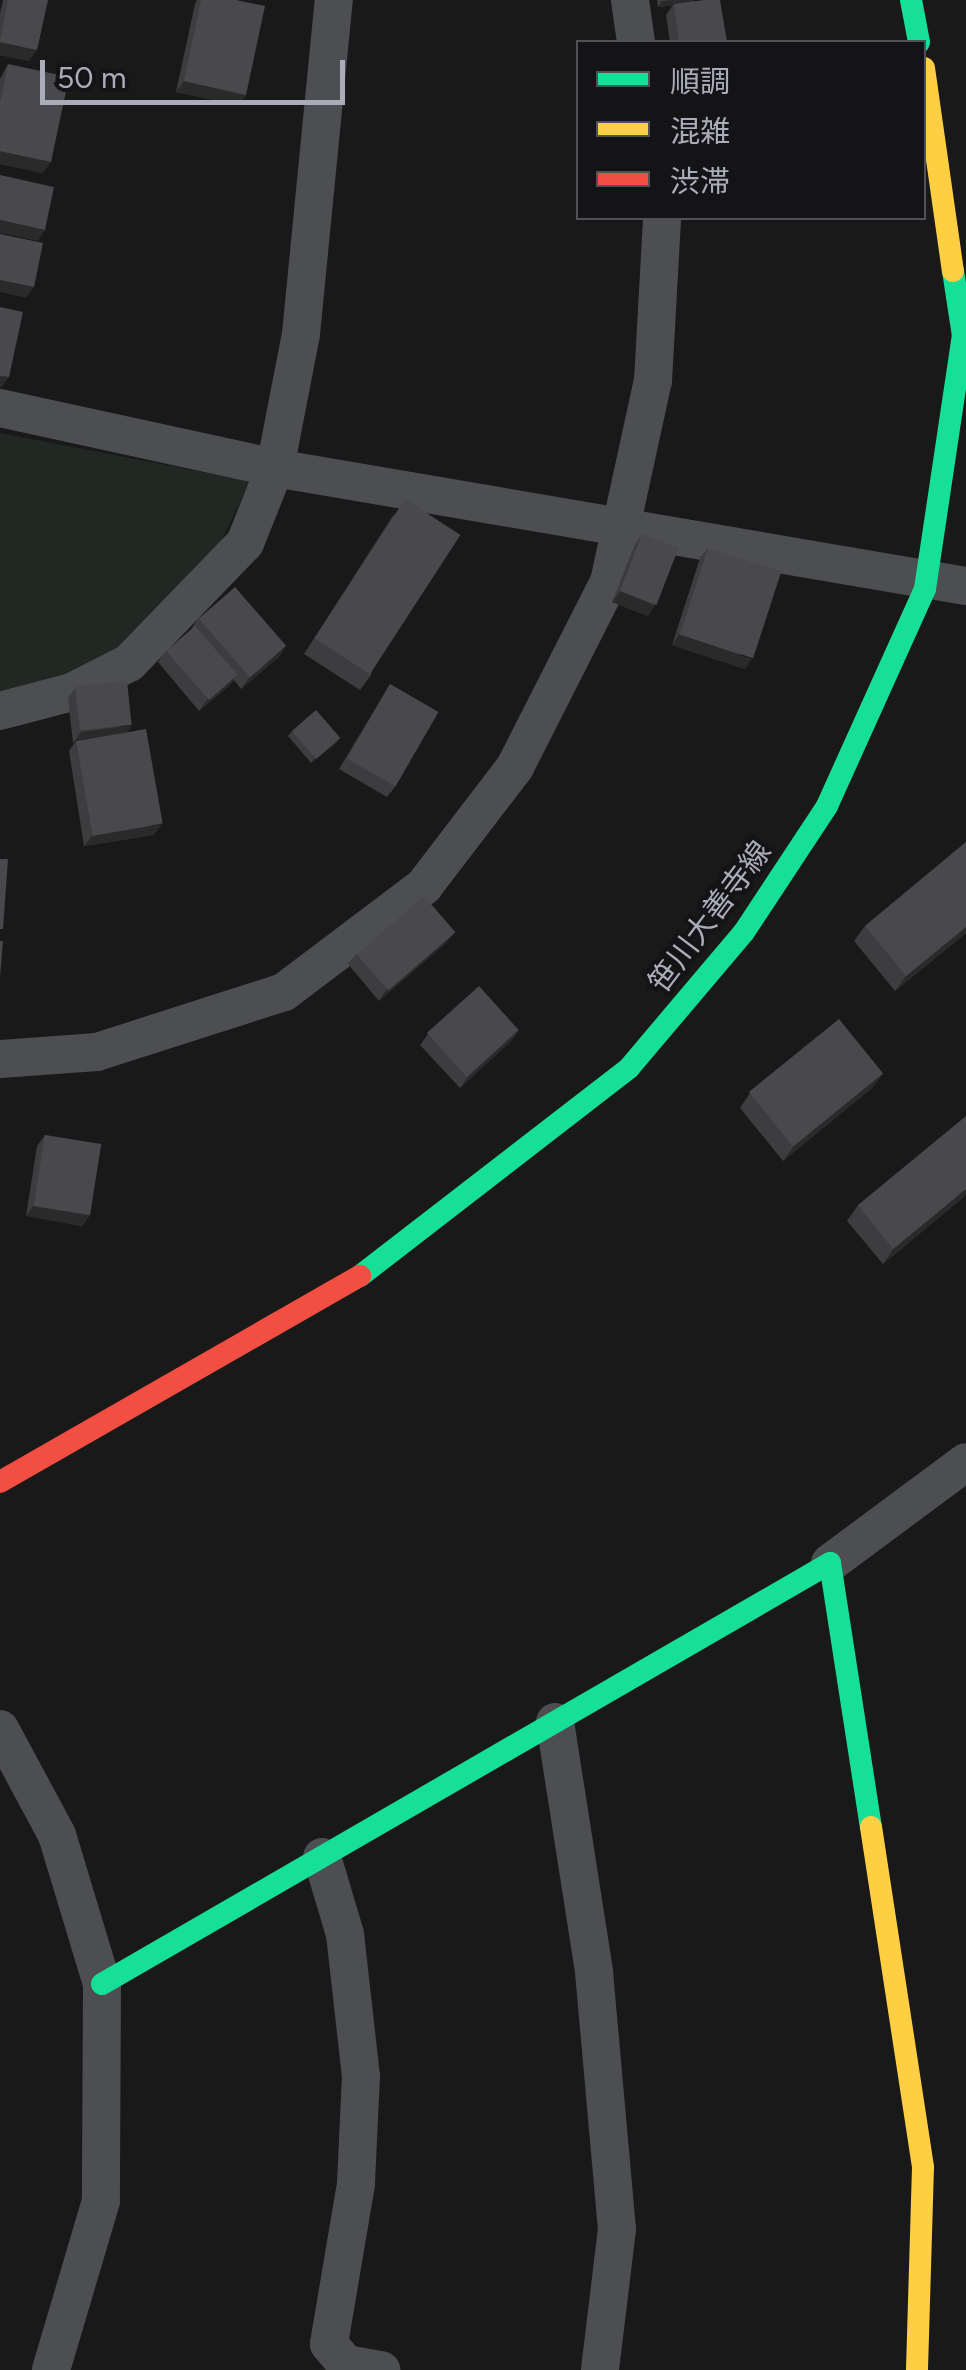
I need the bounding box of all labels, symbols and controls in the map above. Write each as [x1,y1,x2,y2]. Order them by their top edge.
scale bar [45,40,350,102]
legend [576,40,926,220]
text: 50 m [57,59,126,96]
text: 順調 [670,63,730,100]
text: 混雑 [670,113,730,150]
text: 渋滞 [670,163,730,200]
street label: 笹川大善寺線 [641,834,779,1000]

